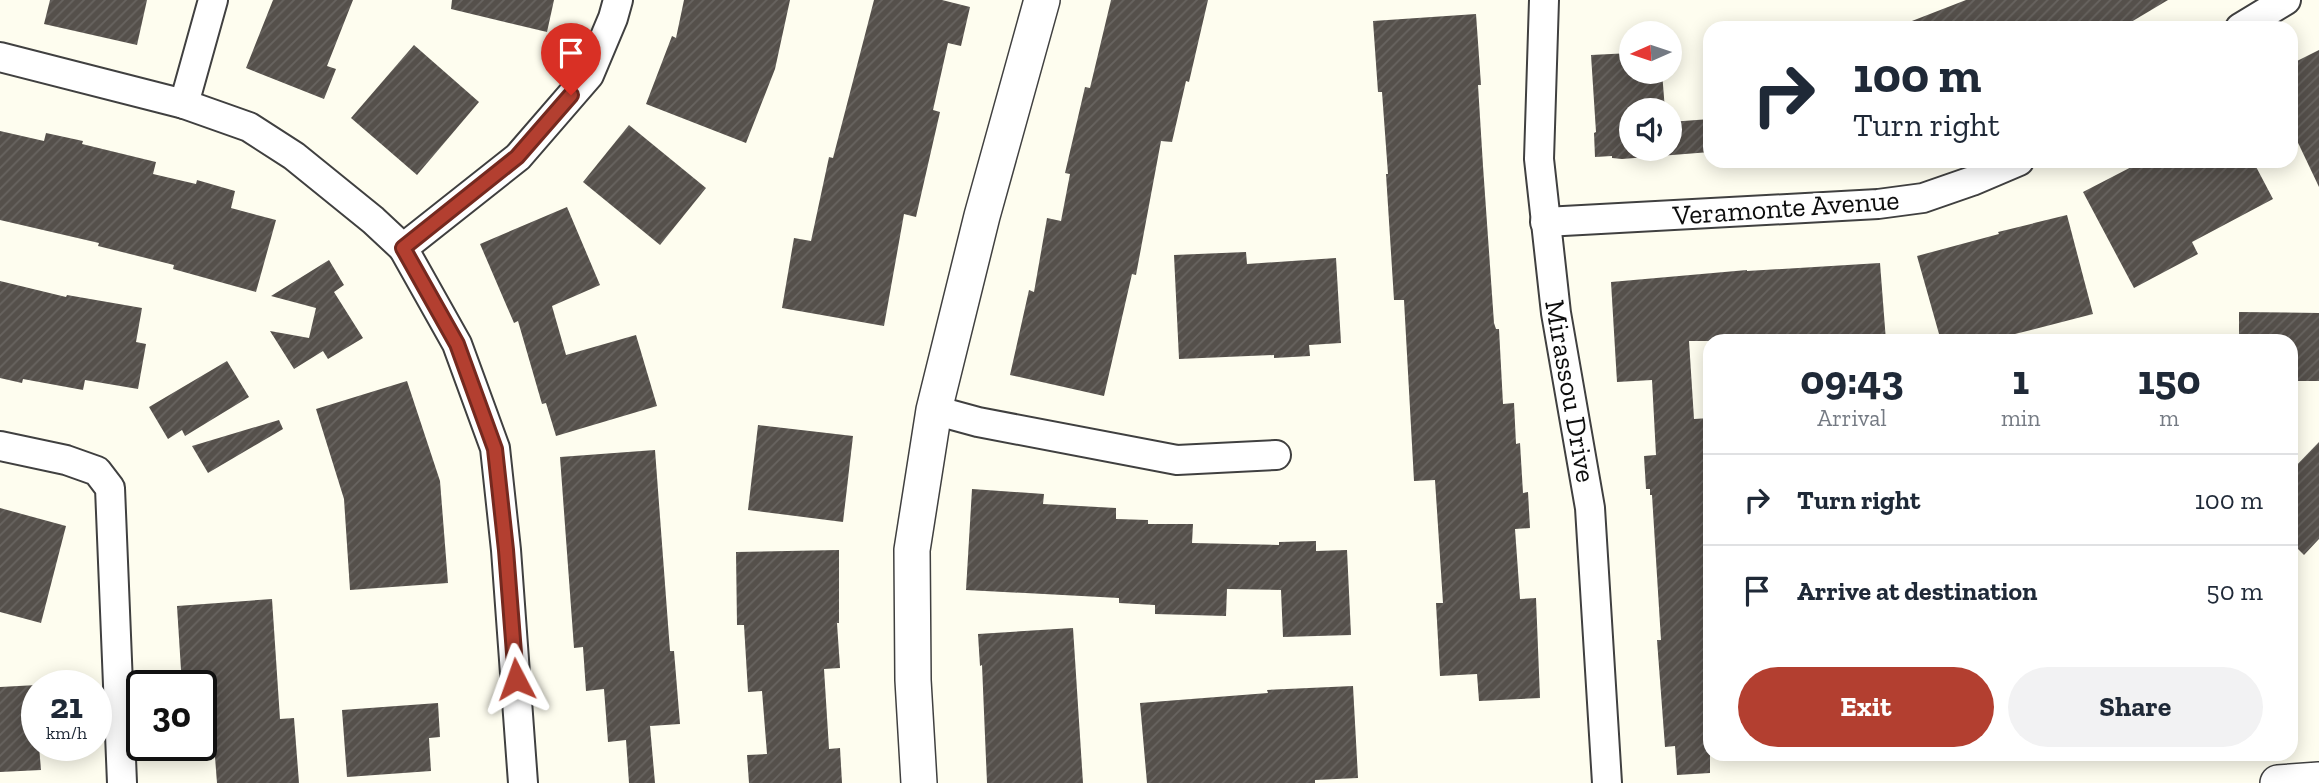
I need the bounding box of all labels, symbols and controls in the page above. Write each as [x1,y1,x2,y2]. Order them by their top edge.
north arrow [1619,21,1682,84]
map controls [1619,21,1682,161]
pin [541,23,601,95]
icon: arrive [552,34,590,72]
text: 100 m [1853,46,1981,105]
icon: right [1738,49,1829,140]
button: sound [1619,98,1682,161]
text: Turn right [1853,106,2000,144]
street label: Veramonte Avenue [1671,183,1900,232]
street label: Mirassou Drive [1538,297,1603,485]
text: 09:43 [1800,354,1904,405]
text: 1 [2012,354,2029,405]
text: 150 [2138,354,2201,405]
text: Arrival [1817,404,1887,432]
text: min [2001,404,2040,432]
text: m [2159,404,2179,432]
icon: right [1738,481,1776,519]
text: Turn right [1797,484,1920,516]
text: 100 m [2195,484,2263,516]
icon: arrive [1738,572,1776,610]
text: Arrive at destination [1797,575,2037,607]
text: 50 m [2206,575,2263,607]
position arrow [479,642,553,716]
button: Exit [1738,667,1994,747]
button: Share [2008,667,2263,747]
speed limit sign: 30 [126,670,217,761]
text: 21 [50,685,83,727]
text: km/h [46,722,87,744]

